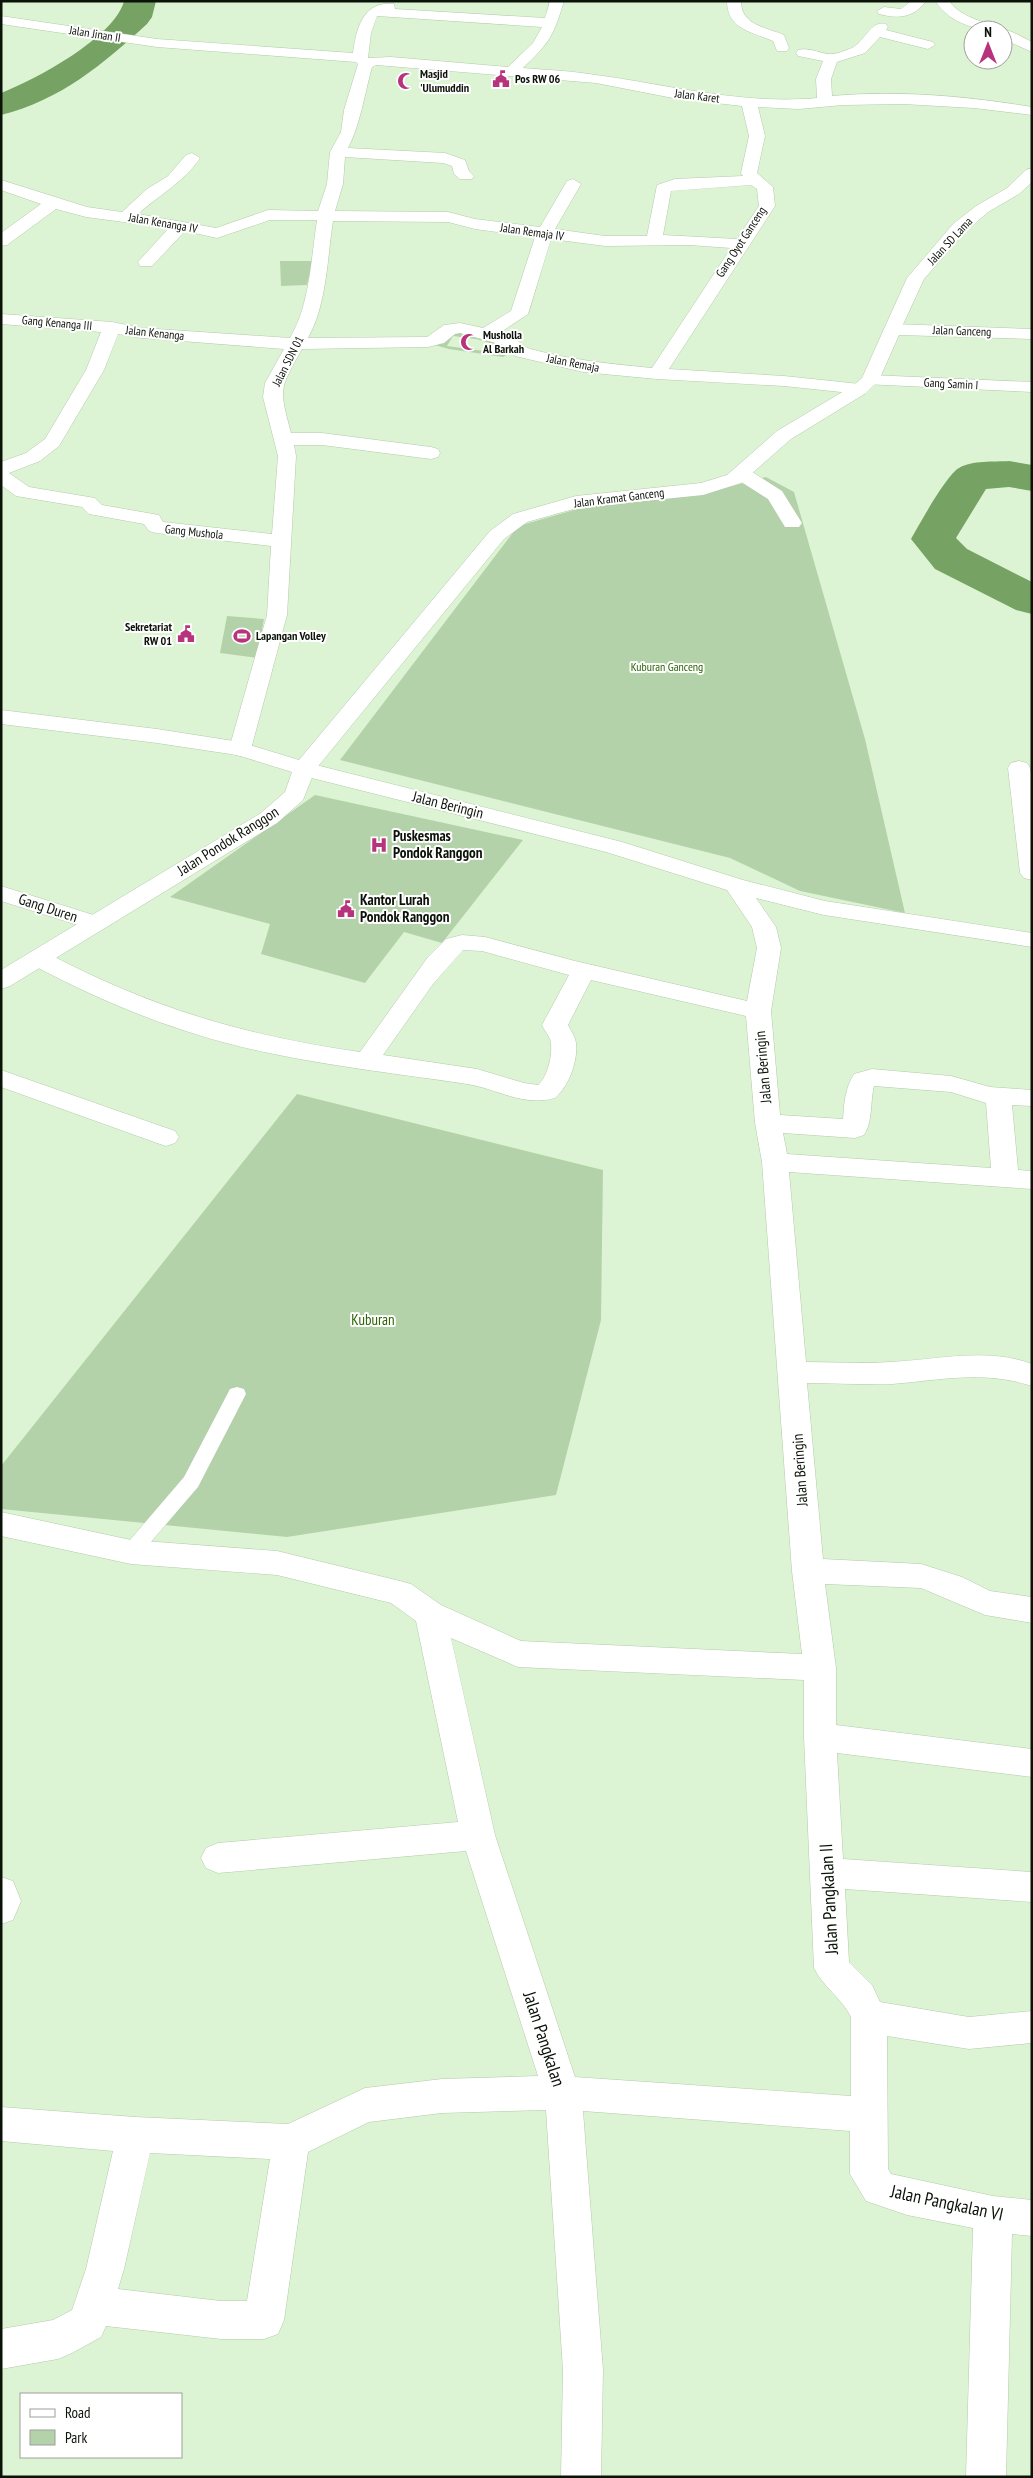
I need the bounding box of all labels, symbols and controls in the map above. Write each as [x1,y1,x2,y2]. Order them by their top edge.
north arrow [963,20,1013,70]
street label: Jalan Jinan II [67,22,122,45]
text: N [984,23,992,41]
place label: Masjid 'Ulumuddin [420,66,469,95]
public building icon: Pos RW 06 [491,69,511,89]
mosque icon: Masjid 'Ulumuddin [396,71,416,91]
place label: Pos RW 06 [515,71,561,86]
street label: Jalan Karet [673,85,721,106]
street label: Gang Oyot Ganceng [712,204,769,280]
street label: Jalan Kenanga IV [126,209,199,236]
street label: Jalan SD Lama [923,214,975,268]
street label: Jalan Remaja IV [498,219,565,243]
street label: Gang Kenanga III [21,312,93,333]
street label: Jalan Kenanga [124,322,185,343]
street label: Jalan Ganceng [931,322,992,339]
place label: Musholla Al Barkah [482,327,524,356]
mosque icon: Musholla Al Barkah [459,332,479,352]
street label: Jalan SDN 01 [268,333,307,389]
street label: Jalan Remaja [545,350,601,375]
street label: Gang Samin I [923,375,979,392]
street label: Jalan Kramat Ganceng [572,485,665,511]
street label: Gang Mushola [164,521,224,542]
place label: Sekretariat RW 01 [125,619,172,648]
public building icon: Sekretariat RW 01 [176,624,196,644]
sports icon: Lapangan Volley [232,626,252,646]
place label: Lapangan Volley [256,628,326,643]
park label: Kuburan Ganceng [631,659,703,674]
street label: Jalan Beringin [410,786,486,822]
street label: Jalan Pondok Ranggon [173,802,282,880]
place label: Puskesmas Pondok Ranggon [393,826,483,862]
hospital icon: Puskesmas Pondok Ranggon [369,835,389,855]
street label: Gang Duren [16,889,80,926]
place label: Kantor Lurah Pondok Ranggon [360,890,450,926]
public building icon: Kantor Lurah Pondok Ranggon [336,899,356,919]
street label: Jalan Beringin [750,1030,775,1105]
park label: Kuburan [351,1310,395,1329]
street label: Jalan Beringin [787,1433,812,1508]
street label: Jalan Pangkalan II [814,1843,843,1956]
street label: Jalan Pangkalan [518,1987,571,2089]
street label: Jalan Pangkalan VI [888,2179,1006,2226]
legend [20,2393,182,2458]
text: Road [65,2403,91,2422]
text: Park [65,2428,87,2447]

